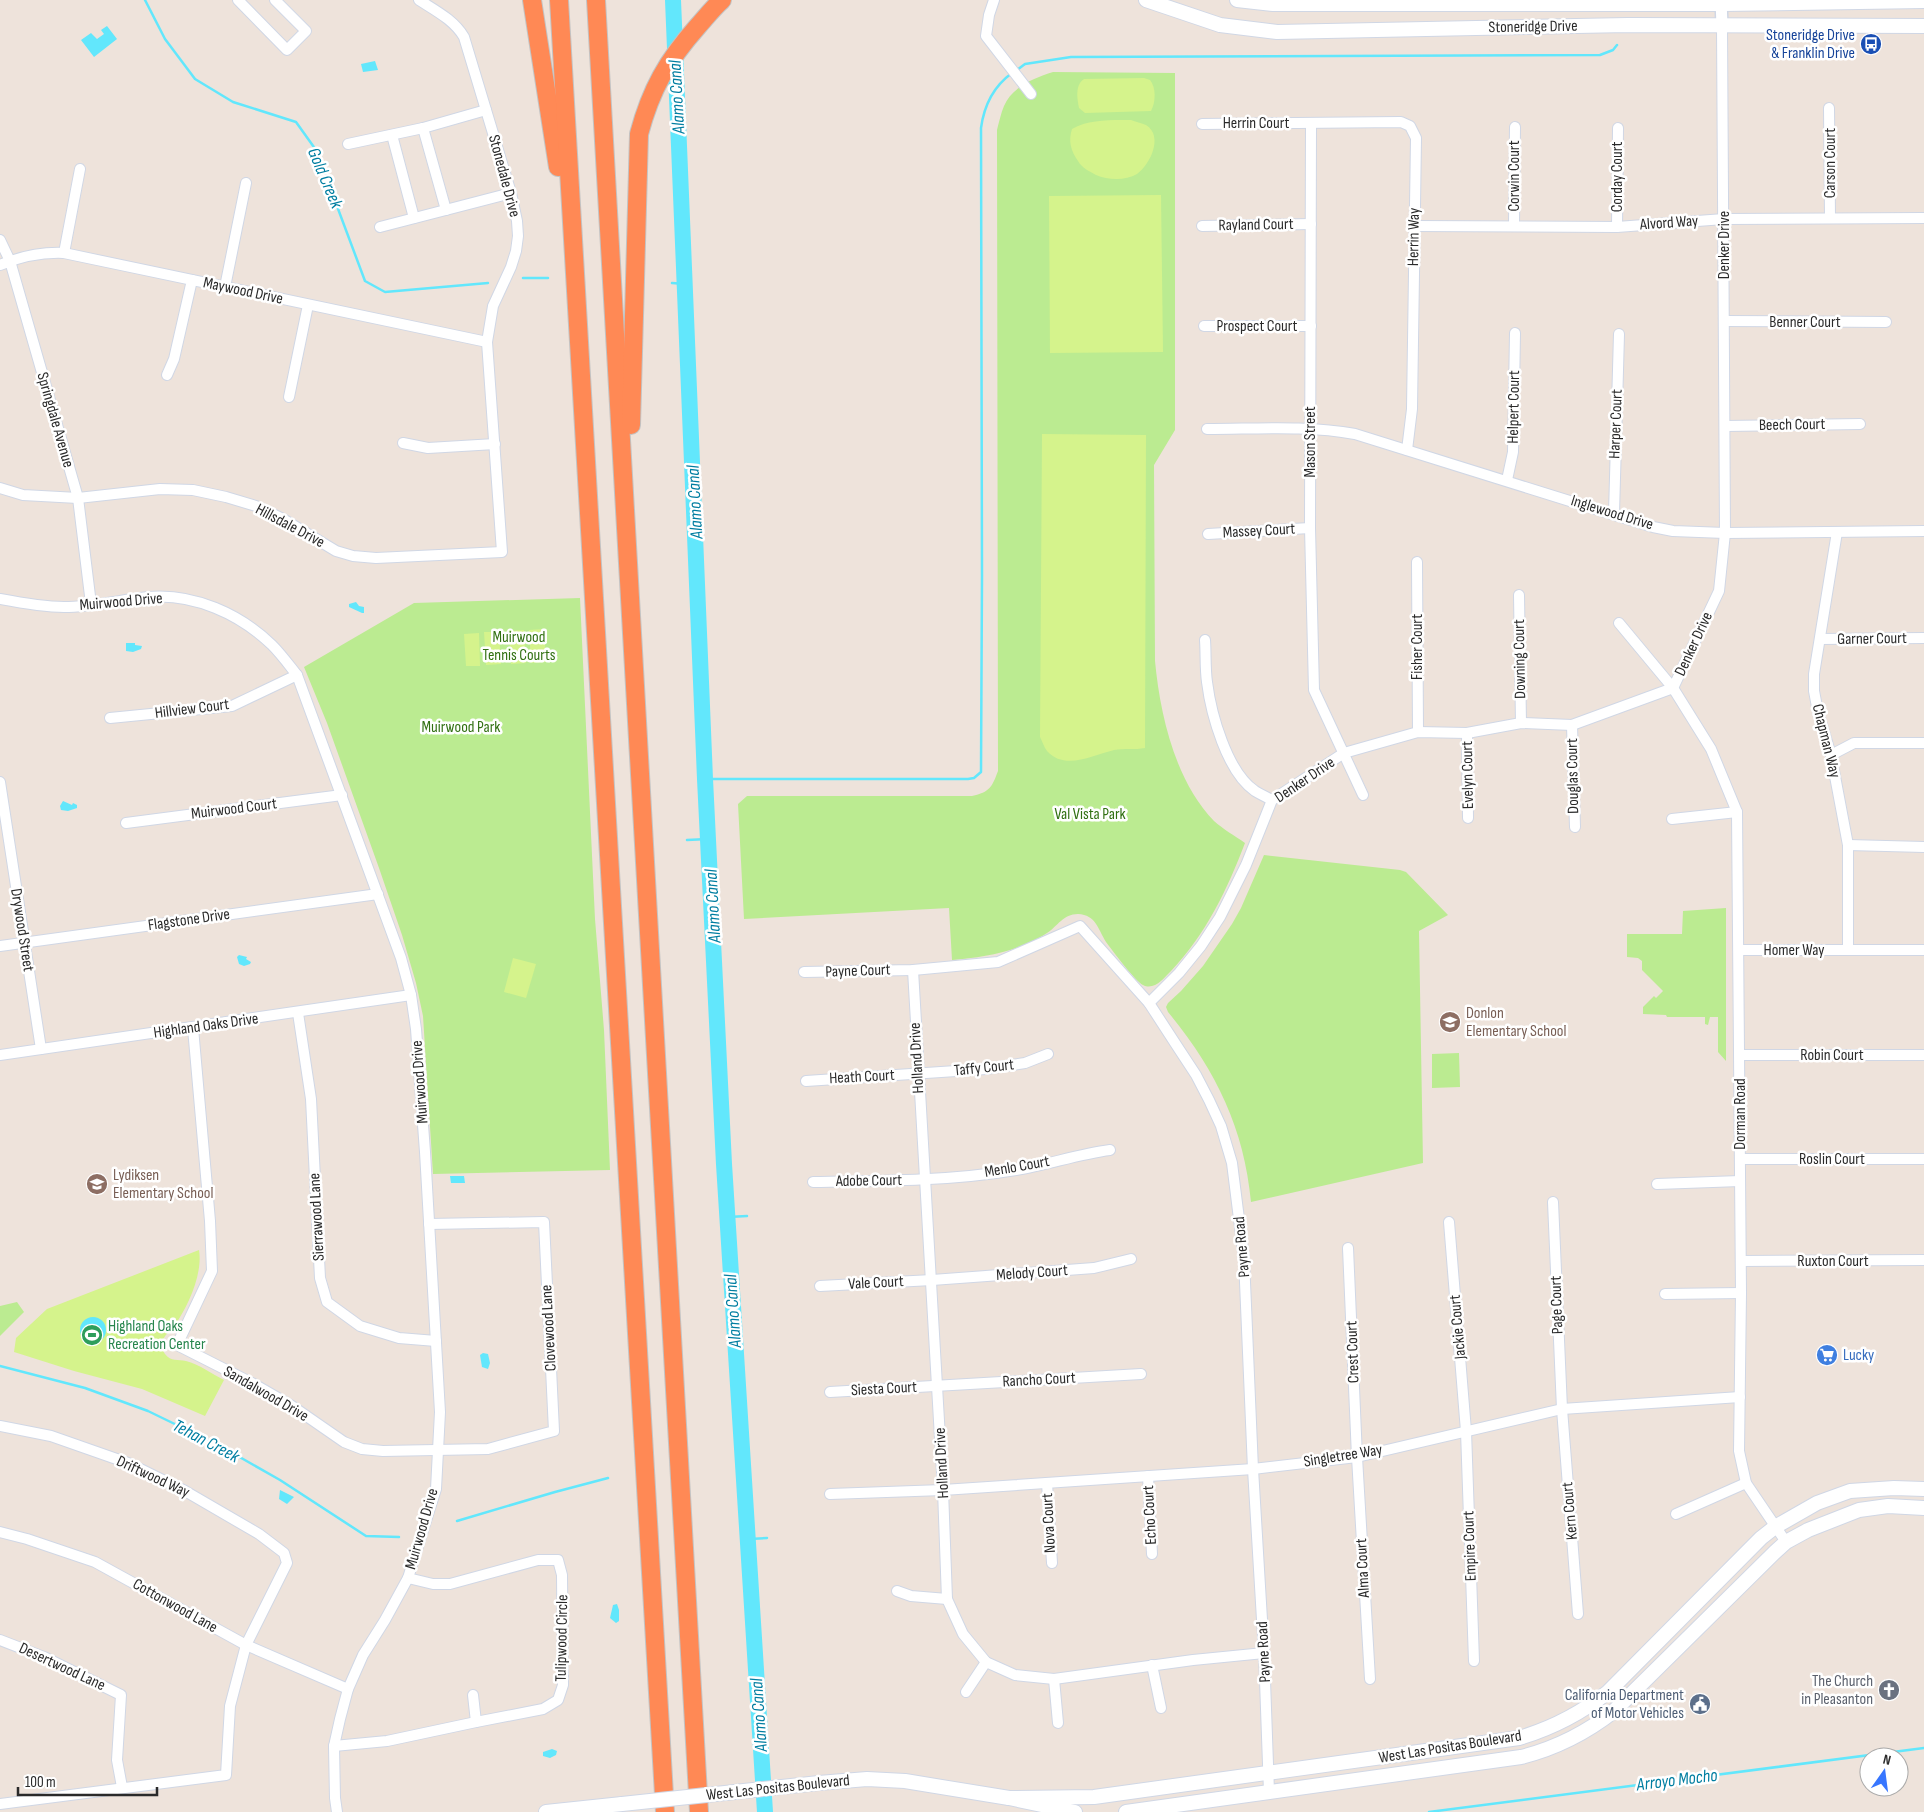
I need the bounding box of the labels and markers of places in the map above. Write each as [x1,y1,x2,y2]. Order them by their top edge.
place label: Stoneridge Drive & Franklin Drive [1766,26,1855,63]
bus stop icon: Stoneridge Drive & Franklin Drive [1859,32,1883,56]
place label: Donlon Elementary School [1466,1004,1566,1041]
school or university icon: Donlon Elementary School [1438,1010,1462,1034]
place label: Lydiksen Elementary School [113,1166,213,1203]
school or university icon: Lydiksen Elementary School [85,1172,109,1196]
place label: Highland Oaks Recreation Center [108,1317,206,1354]
sports icon: Highland Oaks Recreation Center [80,1323,104,1347]
supermarket icon: Lucky [1815,1343,1839,1367]
place label: Lucky [1843,1346,1874,1365]
place label: The Church in Pleasanton [1801,1672,1873,1709]
church icon: The Church in Pleasanton [1877,1678,1901,1702]
place label: California Department of Motor Vehicles [1565,1686,1684,1723]
public building icon: California Department of Motor Vehicles [1688,1692,1712,1716]

